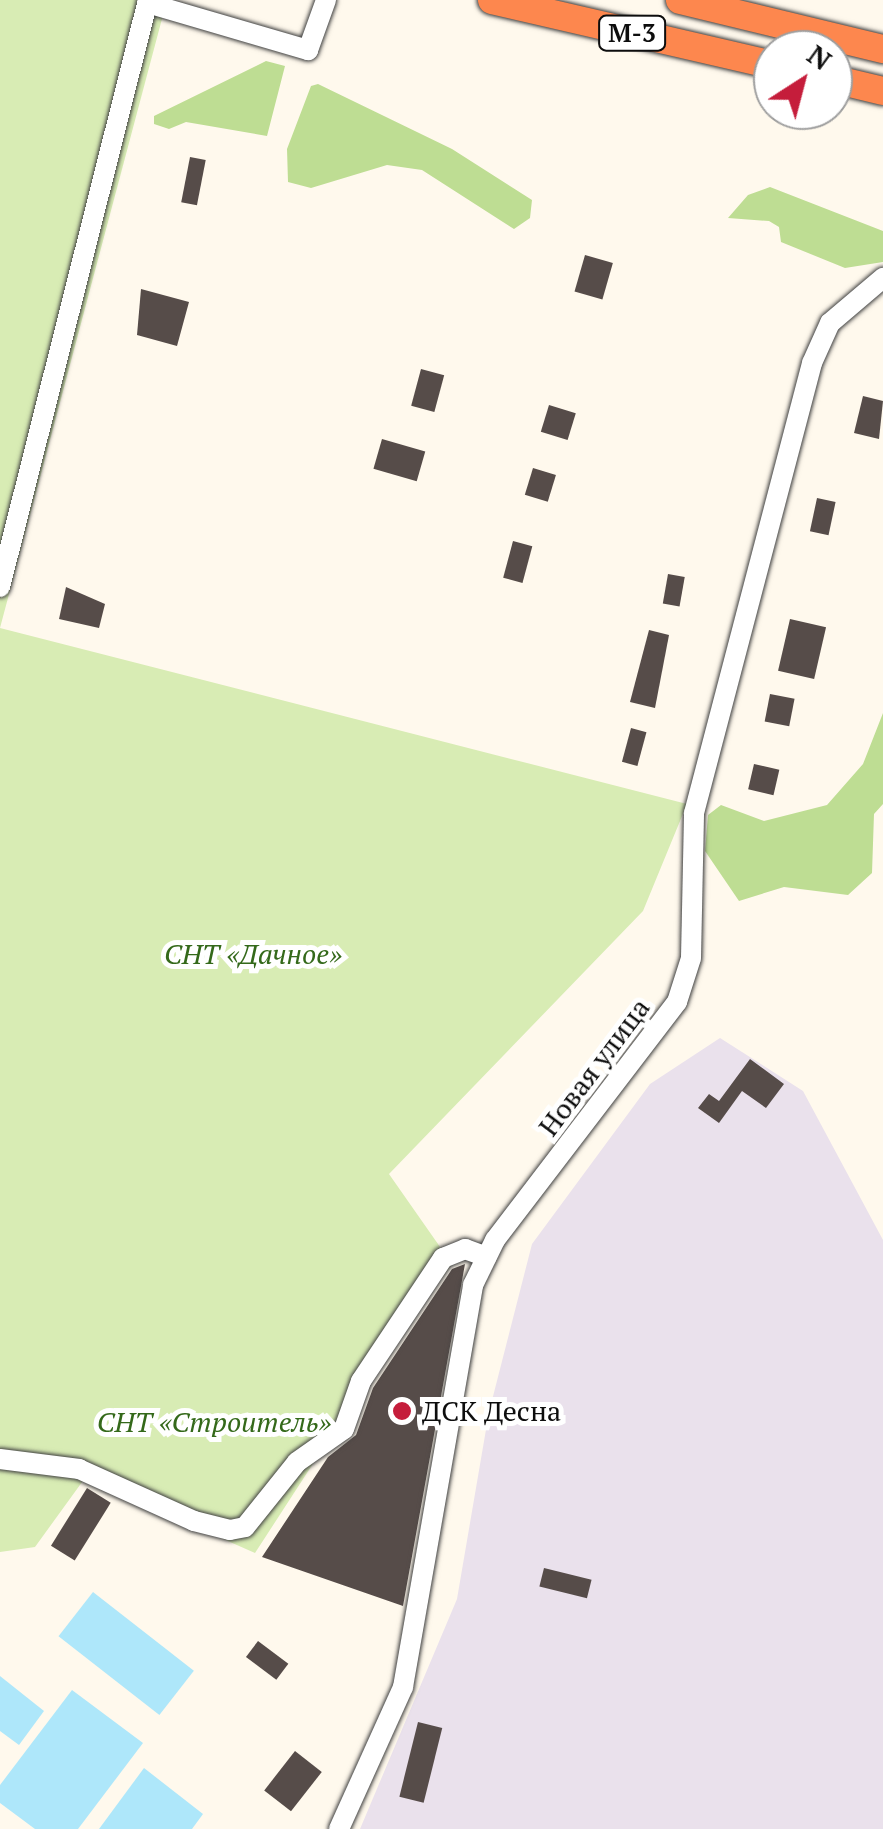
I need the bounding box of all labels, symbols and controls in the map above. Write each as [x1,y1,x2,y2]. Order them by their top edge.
road number: М-3 [597,13,667,53]
north arrow [753,30,853,130]
text: N [800,36,839,78]
park label: СНТ «Дачное» [164,937,342,971]
street label: Новая улица [531,992,657,1142]
place label: ДСК Десна [422,1394,561,1428]
marker: ДСК Десна [391,1400,413,1422]
park label: СНТ «Строитель» [97,1405,331,1439]

